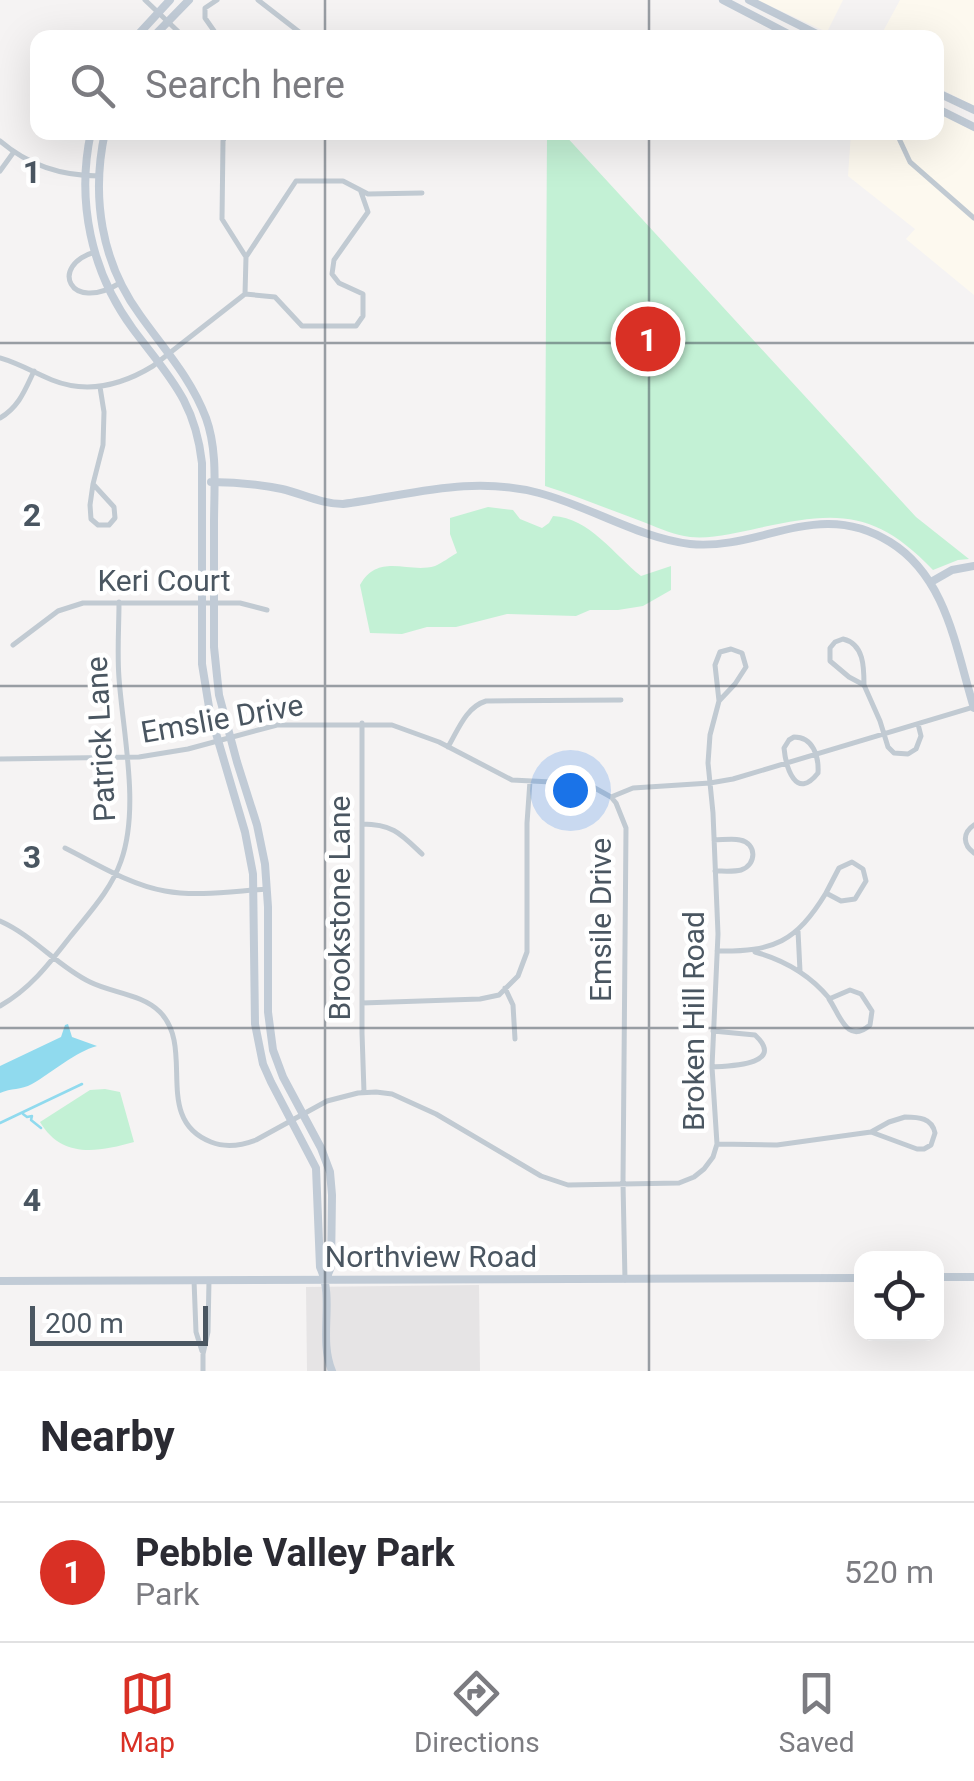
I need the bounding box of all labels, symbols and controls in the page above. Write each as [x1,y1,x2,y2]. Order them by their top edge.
search box [30,30,944,140]
icon: search [65,58,120,113]
text: Search here [145,63,345,107]
text: 1 [23,153,41,191]
pin: 1 [616,302,680,376]
text: 2 [23,496,41,534]
street label: Keri Court [97,563,231,598]
street label: Patrick Lane [79,655,122,823]
street label: Emslie Drive [138,687,306,750]
your location [545,765,596,816]
street label: Brookstone Lane [322,796,357,1020]
text: 3 [23,838,41,876]
street label: Emsile Drive [583,838,618,1002]
street label: Broken Hill Road [676,911,711,1131]
text: 4 [23,1181,41,1219]
street label: Northview Road [325,1239,537,1274]
map controls [854,1251,944,1341]
button: locate [854,1251,944,1341]
scale bar [30,1301,208,1346]
text: 200 m [45,1307,124,1340]
text: Nearby [40,1412,175,1461]
text: Pebble Valley Park [135,1531,455,1575]
text: 1 [63,1553,82,1591]
text: 520 m [844,1553,934,1591]
text: Park [135,1575,199,1613]
tab: Map [120,1666,175,1759]
tab: Directions [414,1666,540,1759]
tab: Saved [779,1666,854,1759]

